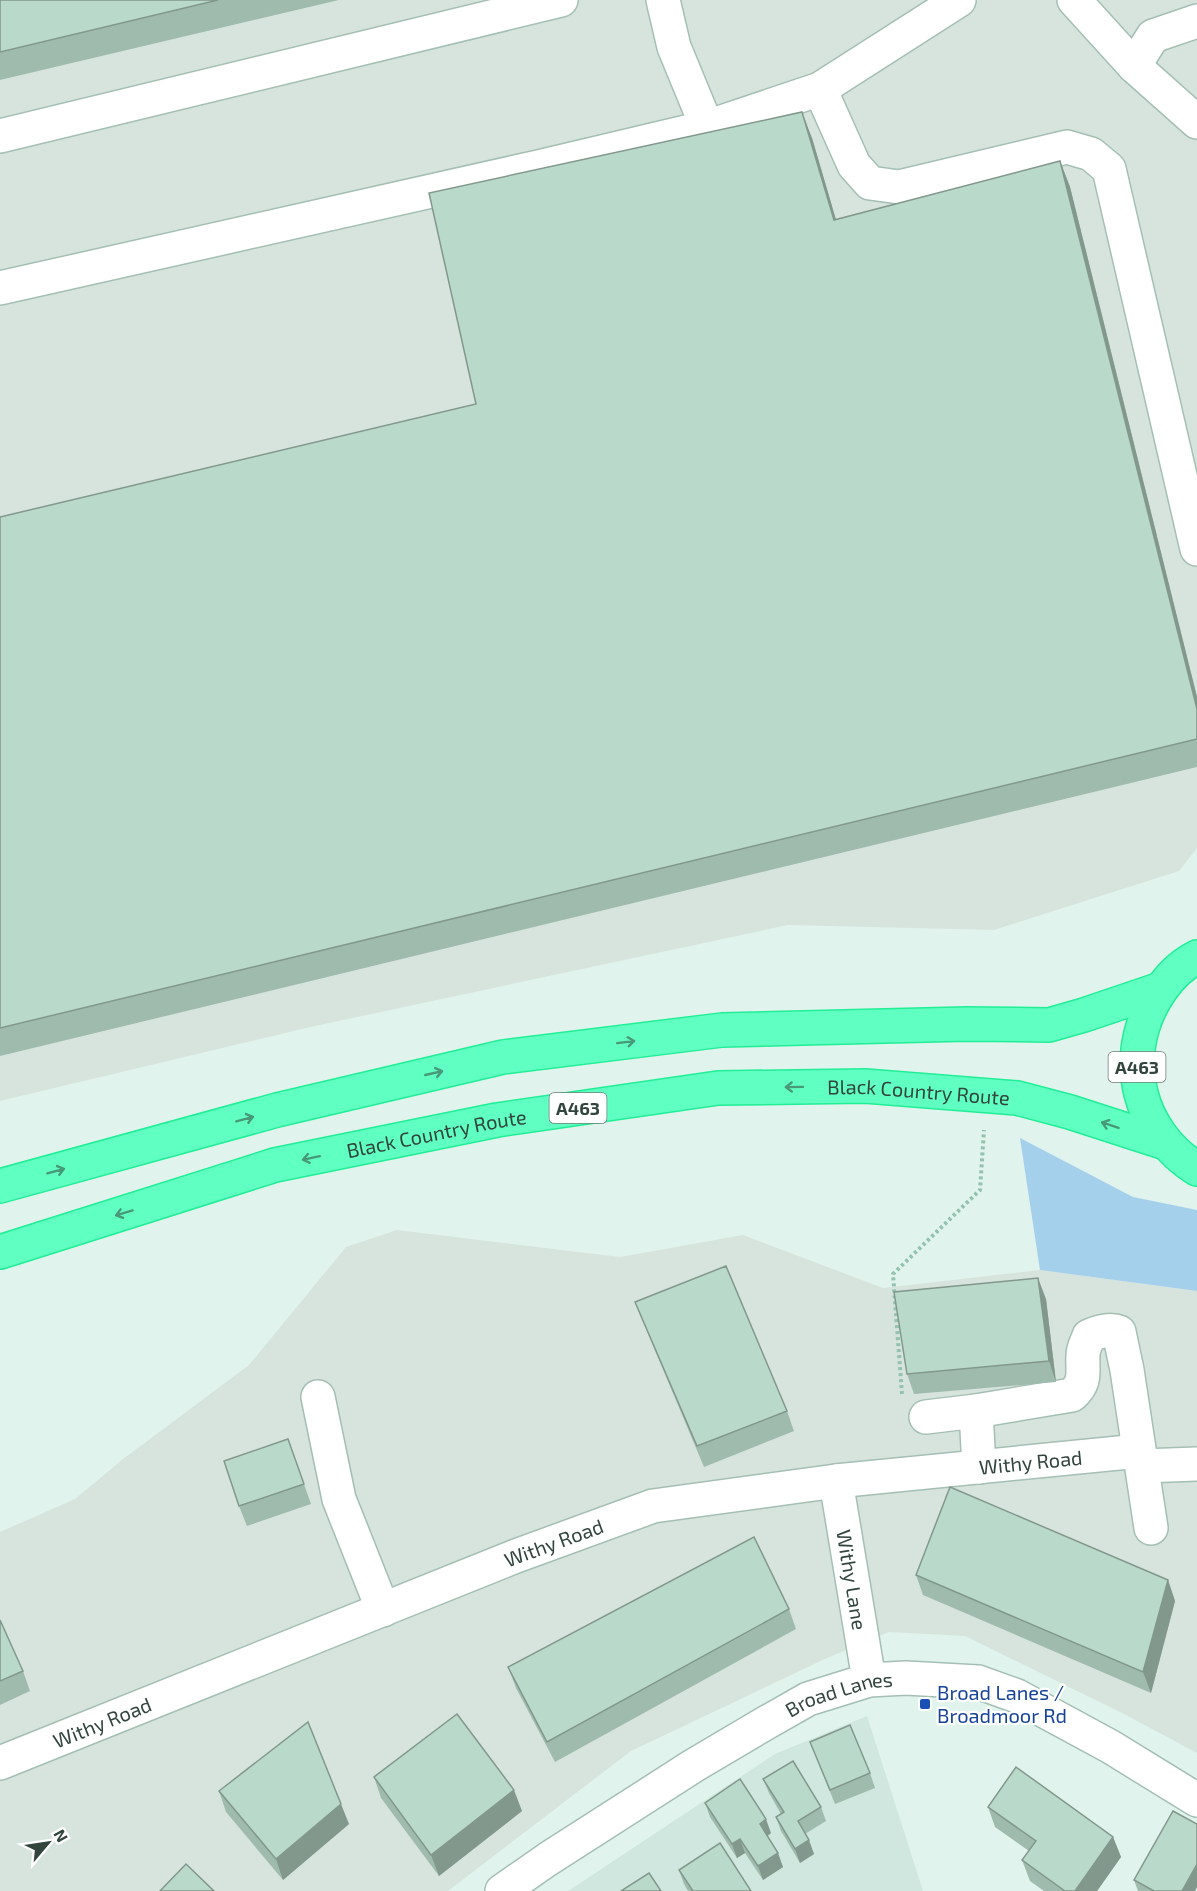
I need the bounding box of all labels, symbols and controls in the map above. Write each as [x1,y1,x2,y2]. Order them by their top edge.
one-way arrow [616,1036,636,1047]
road number: A463 [1108,1052,1166,1082]
one-way arrow [424,1067,443,1078]
street label: Black Country Route [827,1074,1011,1109]
one-way arrow [784,1081,804,1093]
road number: A463 [550,1093,606,1123]
street label: Black Country Route [344,1104,528,1162]
one-way arrow [235,1113,254,1124]
one-way arrow [1101,1119,1120,1130]
one-way arrow [302,1153,321,1164]
one-way arrow [47,1164,66,1176]
one-way arrow [115,1208,134,1219]
street label: Withy Road [978,1445,1083,1479]
street label: Withy Road [500,1513,607,1572]
street label: Withy Lane [832,1528,872,1632]
street label: Broad Lanes [781,1667,893,1722]
place label: Broad Lanes / Broadmoor Rd [937,1680,1067,1727]
street label: Withy Road [49,1692,155,1753]
marker: Broad Lanes / Broadmoor Rd [918,1697,932,1711]
north arrow [18,1813,78,1873]
text: N [50,1826,73,1845]

